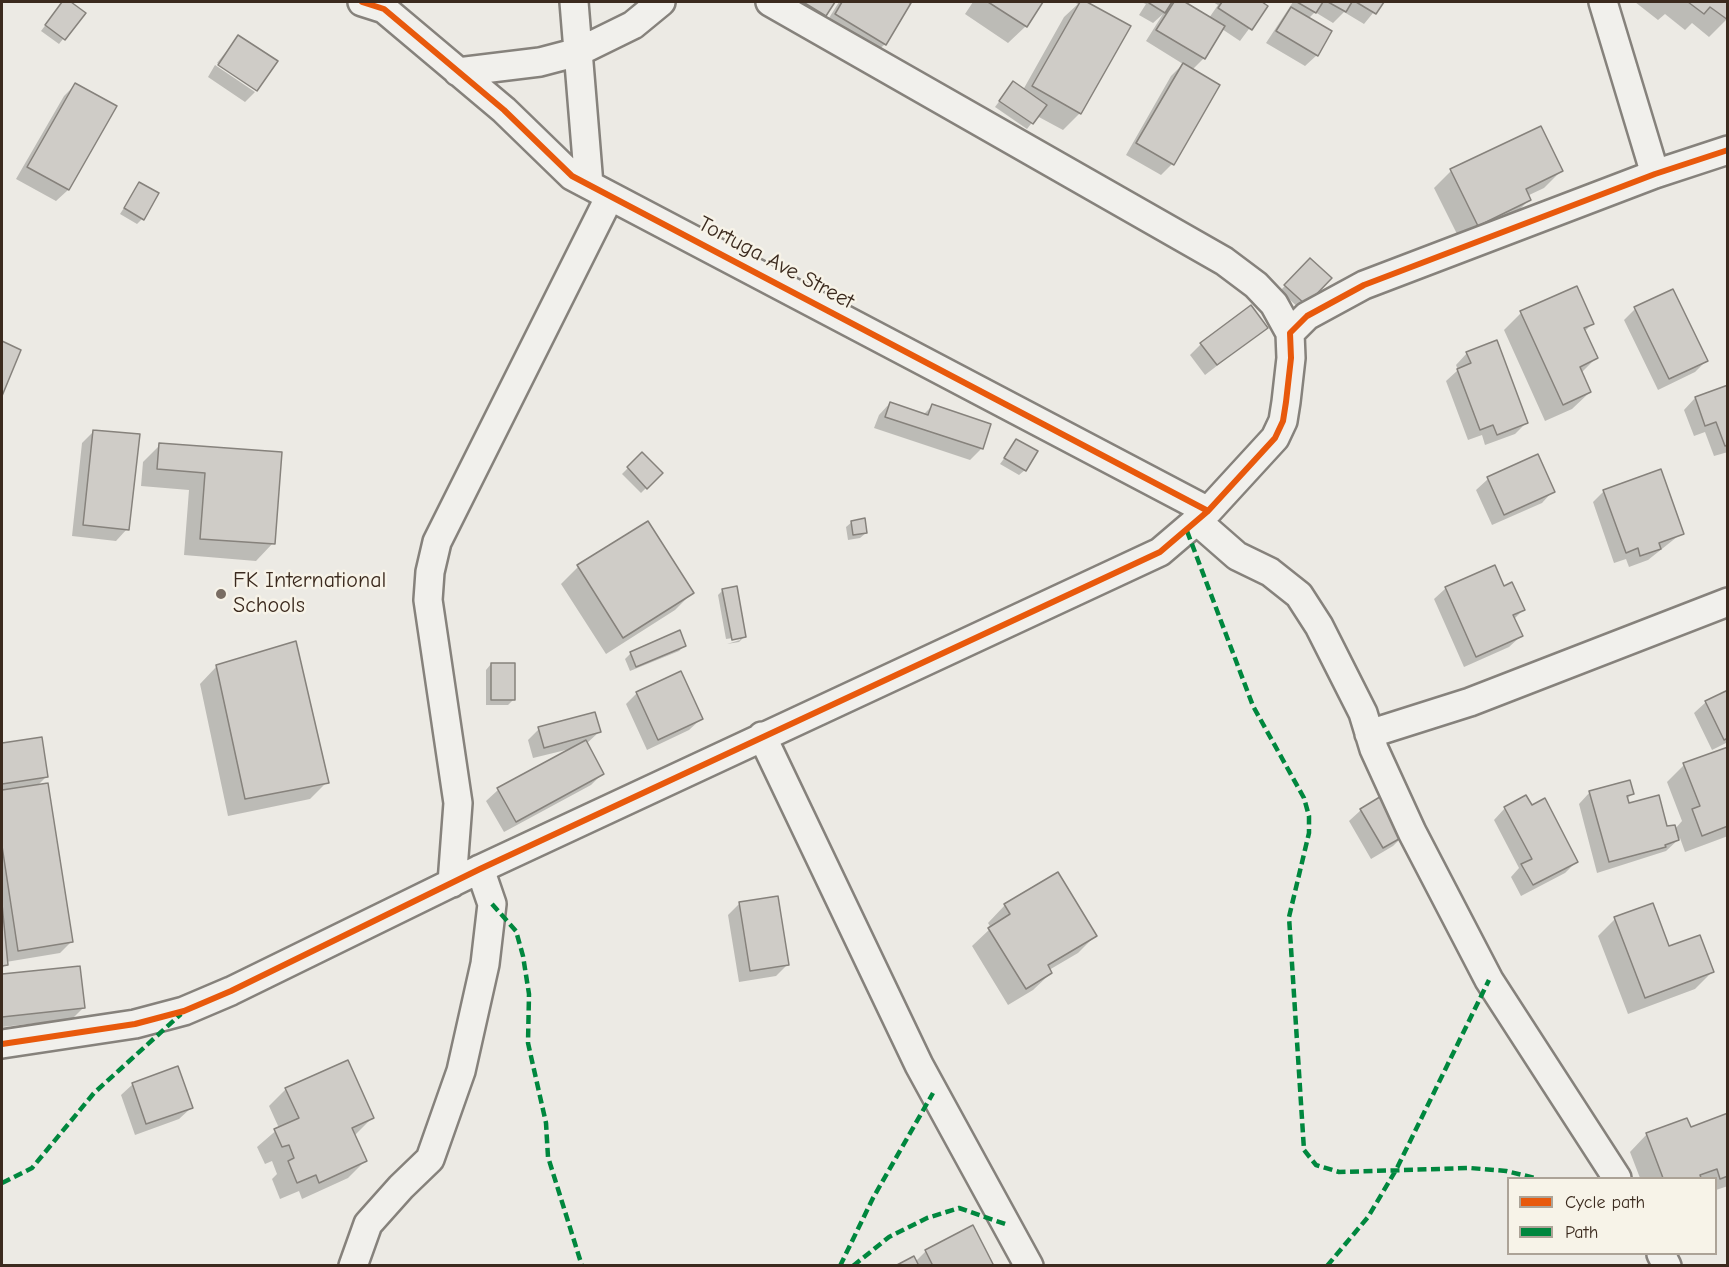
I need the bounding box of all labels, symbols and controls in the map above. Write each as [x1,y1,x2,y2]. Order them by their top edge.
street label: Tortuga Ave Street [694,211,858,315]
place label: FK International Schools [233,568,386,620]
marker: FK International Schools [214,587,228,601]
legend [1507,1177,1717,1255]
text: Cycle path [1565,1192,1645,1213]
text: Path [1565,1222,1598,1243]

